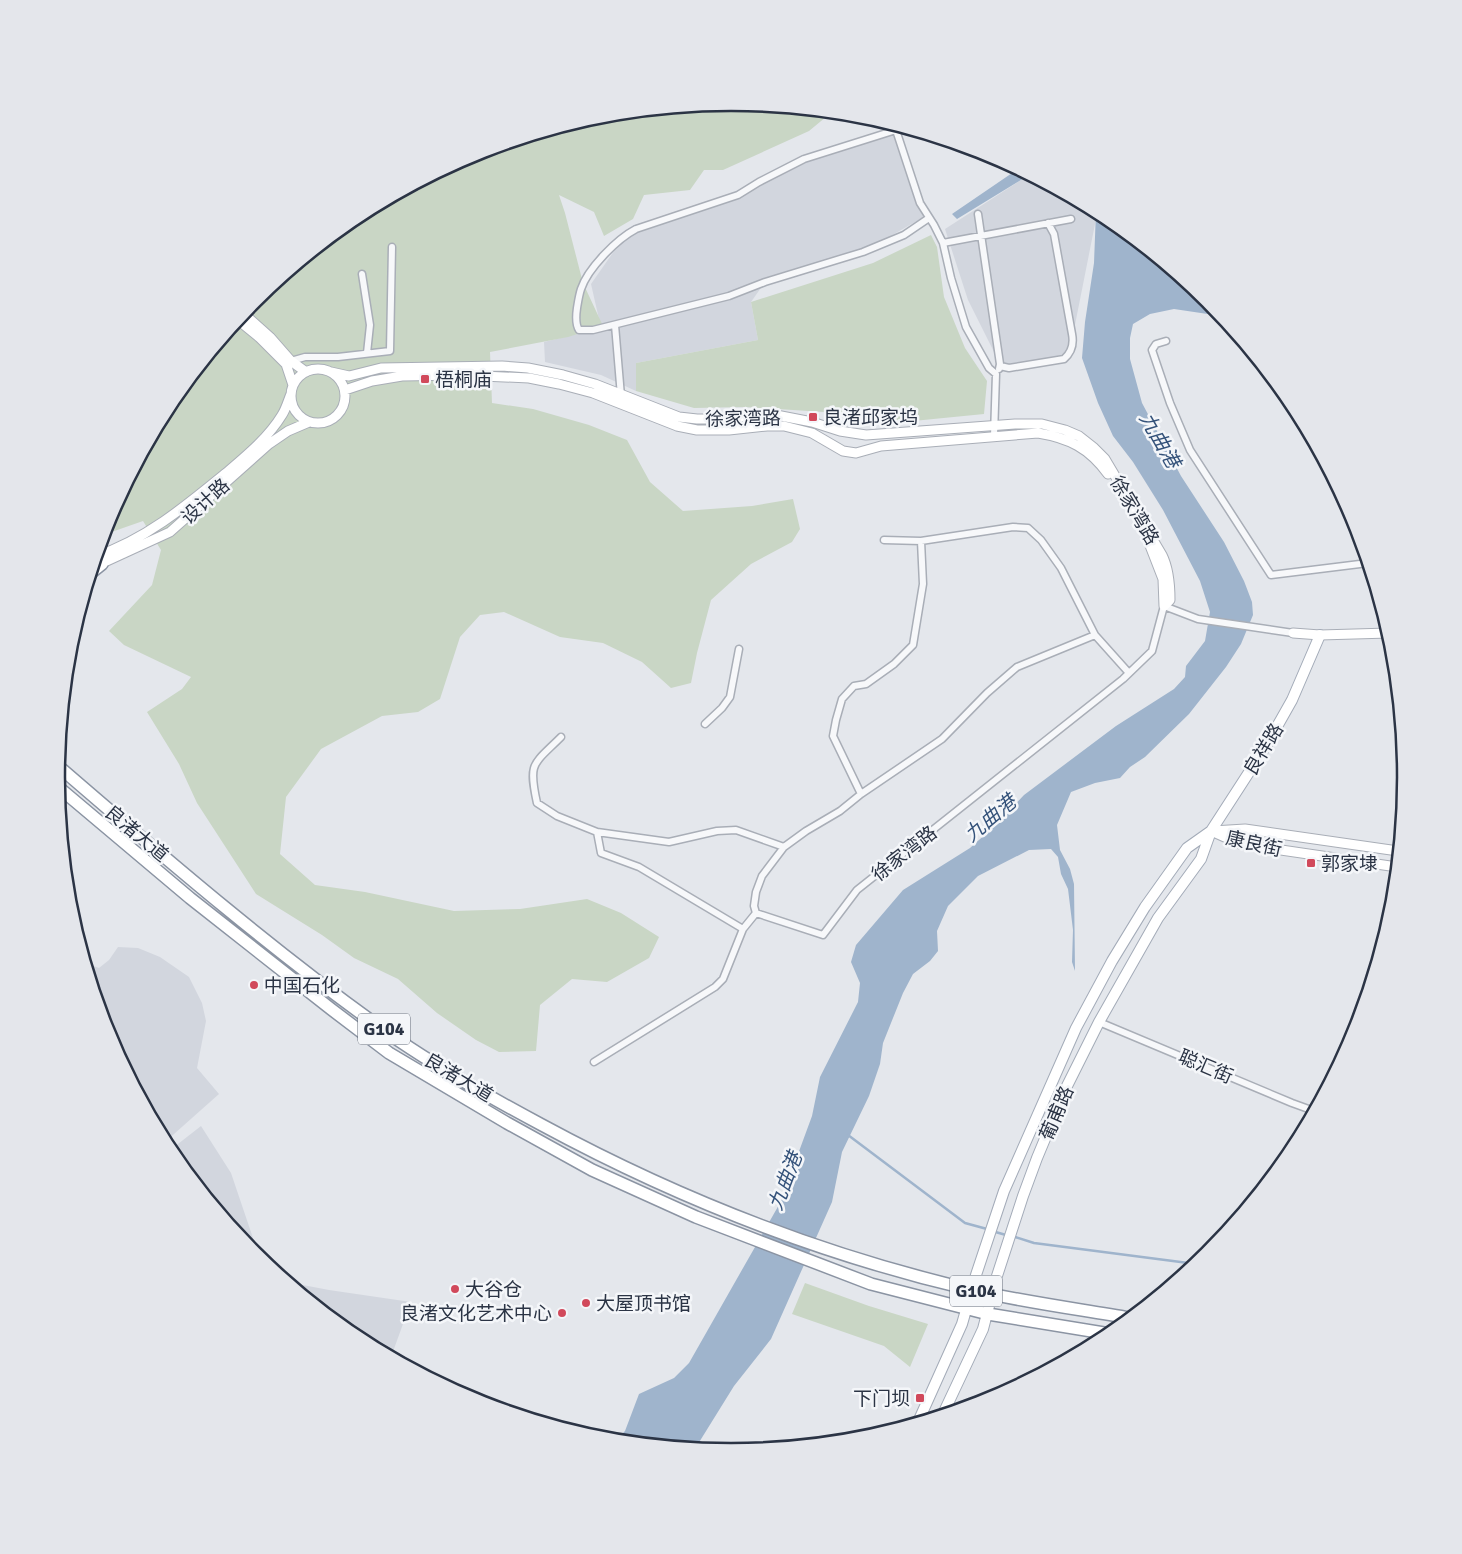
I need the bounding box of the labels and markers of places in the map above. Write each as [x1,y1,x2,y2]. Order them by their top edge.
place label: 梧桐庙 [435,368,492,392]
marker: 梧桐庙 [419,373,431,385]
place label: 良渚邱家坞 [823,406,918,430]
marker: 良渚邱家坞 [807,411,819,423]
place label: 郭家埭 [1321,852,1378,876]
marker: 郭家埭 [1305,857,1317,869]
place label: 中国石化 [264,974,340,998]
marker: 中国石化 [248,979,260,991]
place label: 大谷仓 [465,1278,522,1302]
marker: 大谷仓 [449,1283,461,1295]
place label: 大屋顶书馆 [596,1292,691,1316]
marker: 大屋顶书馆 [580,1297,592,1309]
place label: 良渚文化艺术中心 [400,1302,552,1326]
marker: 良渚文化艺术中心 [556,1307,568,1319]
place label: 下门坝 [853,1387,910,1411]
marker: 下门坝 [914,1392,926,1404]

